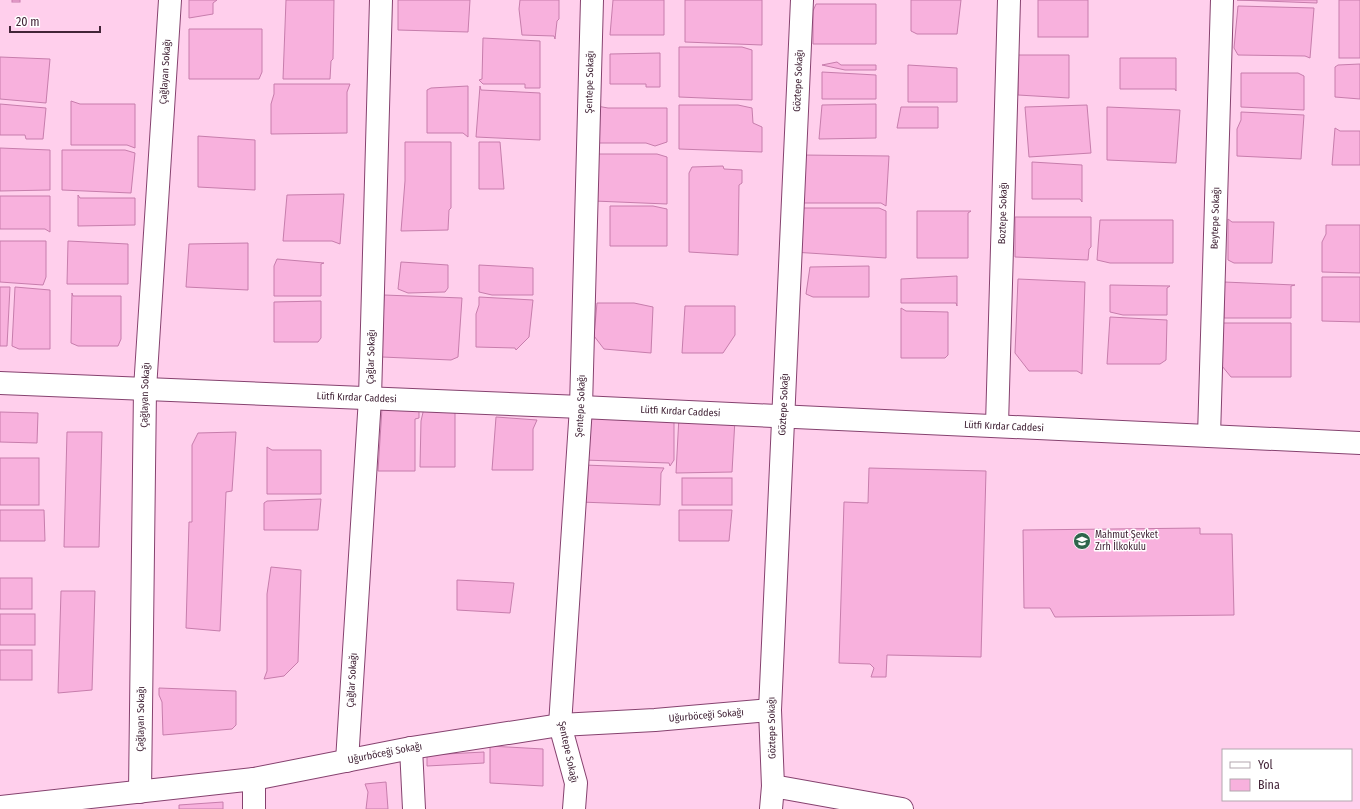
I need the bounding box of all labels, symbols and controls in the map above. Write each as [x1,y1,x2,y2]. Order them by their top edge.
scale bar [10,8,100,34]
text: 20 m [16,15,40,29]
street label: Çağlayan Sokağı [157,39,173,105]
street label: Göztepe Sokağı [791,49,806,112]
street label: Şentepe Sokağı [583,51,597,114]
street label: Boztepe Sokağı [996,182,1010,244]
street label: Beytepe Sokağı [1209,187,1222,249]
street label: Çağlar Sokağı [364,329,378,384]
street label: Çağlayan Sokağı [139,362,153,428]
street label: Göztepe Sokağı [776,373,791,436]
street label: Şentepe Sokağı [573,374,588,438]
street label: Lütfi Kırdar Caddesi [316,390,397,405]
street label: Lütfi Kırdar Caddesi [640,404,721,419]
street label: Lütfi Kırdar Caddesi [964,419,1044,434]
place label: Mahmut Şevket Zırh İlkokulu [1095,529,1159,553]
school or university icon: Mahmut Şevket Zırh İlkokulu [1072,531,1092,551]
street label: Çağlar Sokağı [344,653,360,708]
street label: Çağlayan Sokağı [134,686,147,752]
street label: Göztepe Sokağı [765,697,779,759]
street label: Uğurböceği Sokağı [668,706,744,725]
street label: Şentepe Sokağı [556,720,580,784]
street label: Uğurböceği Sokağı [347,740,423,766]
legend [1222,749,1352,801]
text: Yol [1258,758,1273,772]
text: Bina [1258,778,1280,792]

